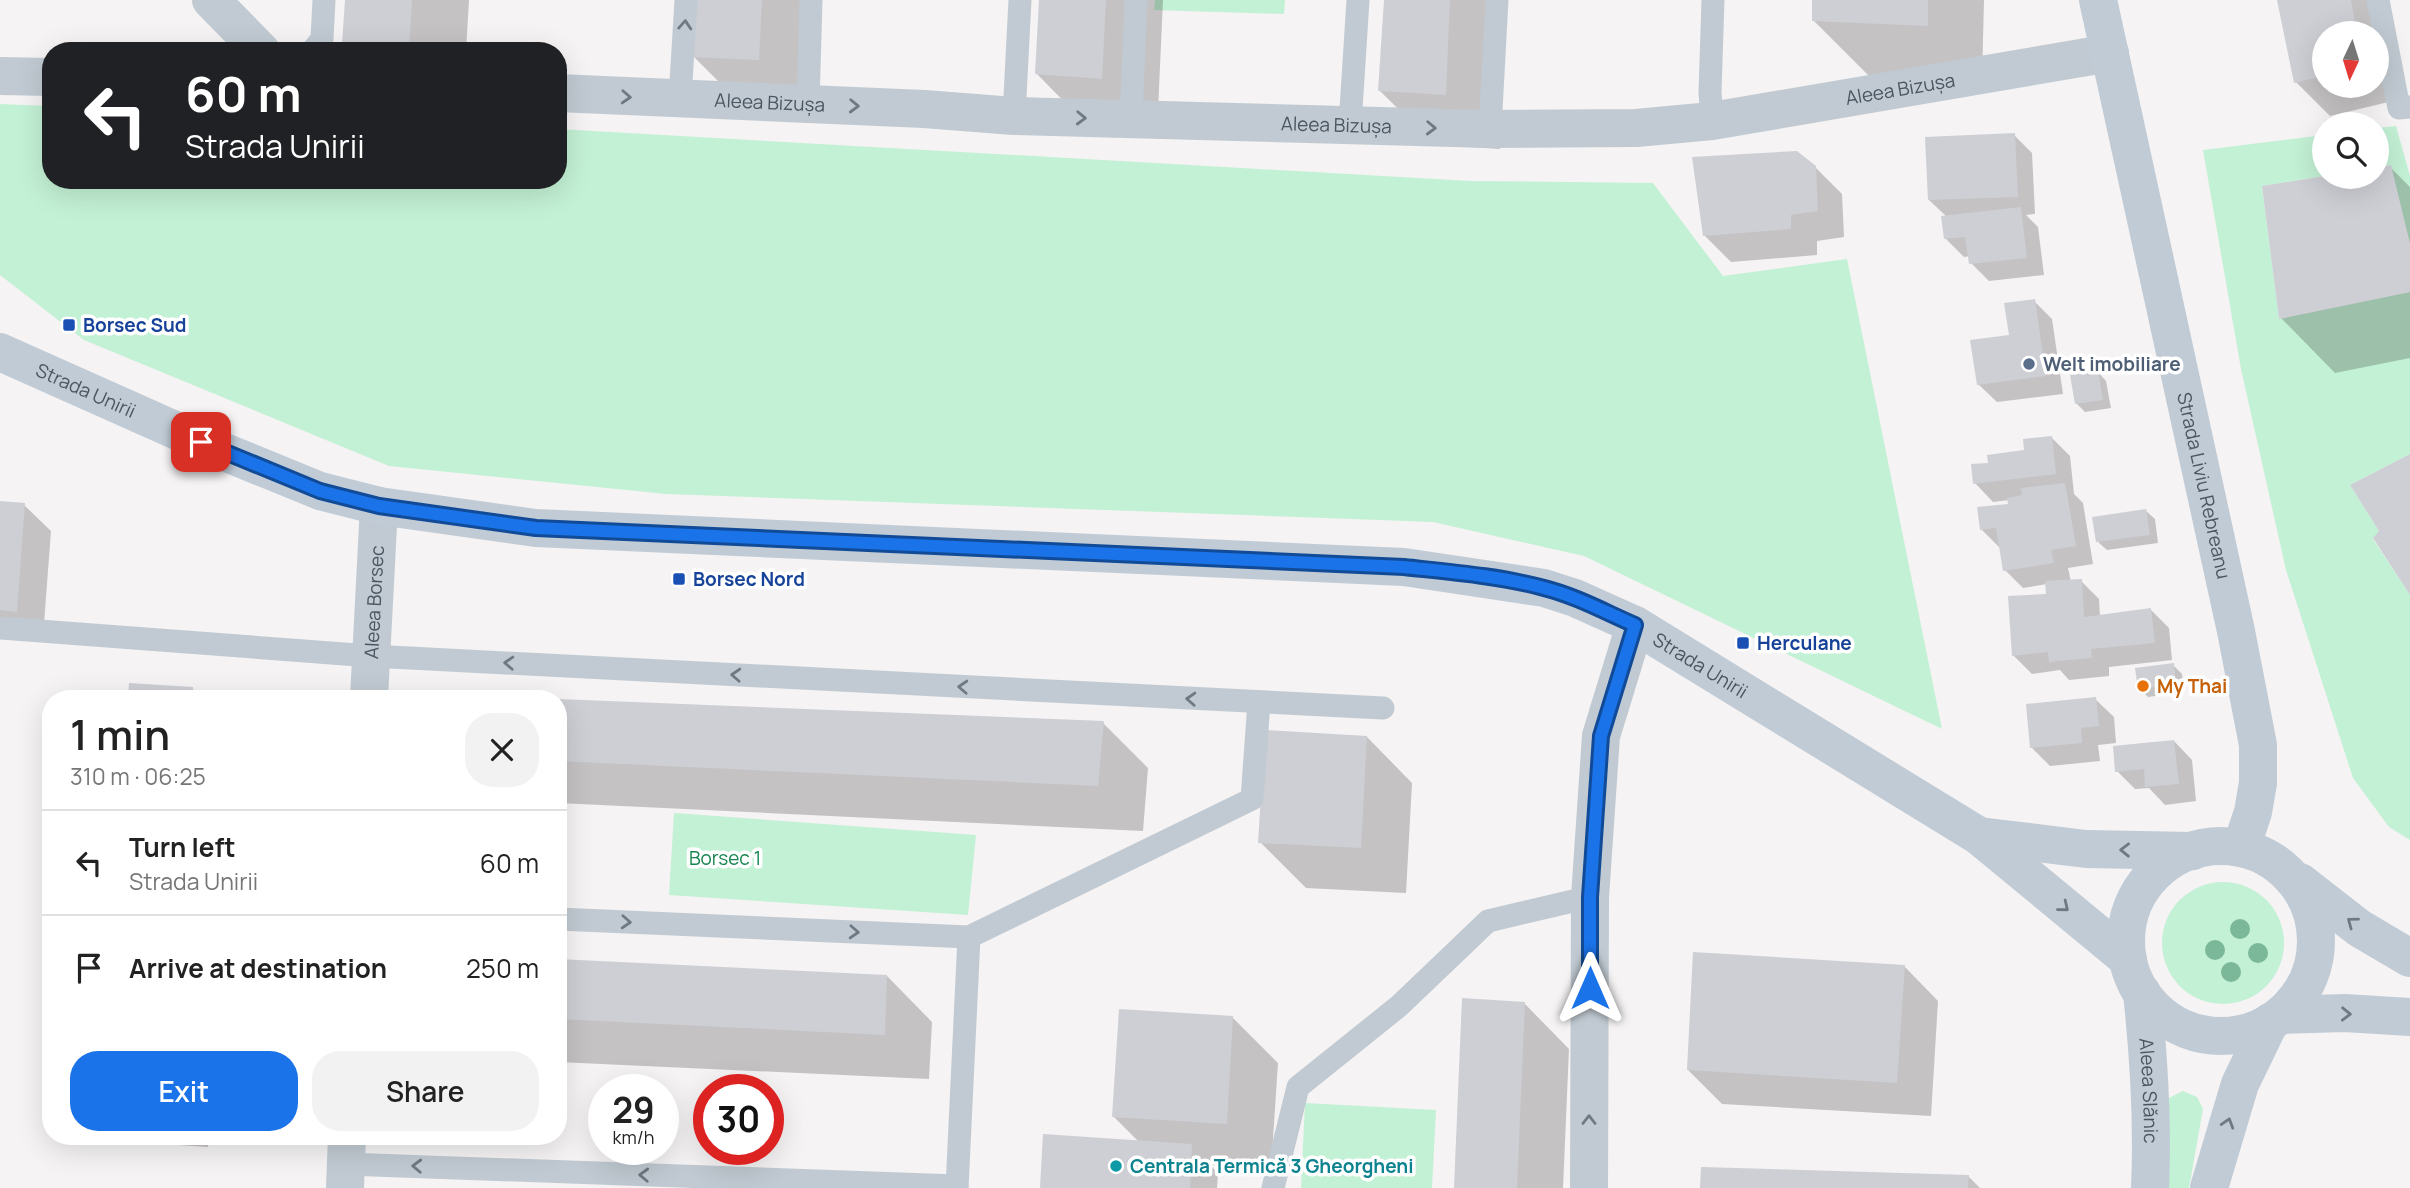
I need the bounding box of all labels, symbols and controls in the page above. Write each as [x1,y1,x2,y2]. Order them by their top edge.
one-way arrow [677,19,692,30]
north arrow [2312,21,2389,98]
map controls [2312,21,2389,189]
text: 60 m [185,60,302,127]
street label: Aleea Bizușa [1843,67,1957,111]
icon: left [70,70,161,161]
street label: Aleea Bizușa [714,87,826,118]
one-way arrow [621,89,632,104]
one-way arrow [848,99,859,114]
one-way arrow [1076,110,1087,125]
street label: Aleea Bizușa [1280,110,1392,139]
button: search [2312,112,2389,189]
one-way arrow [1425,120,1436,135]
text: Strada Unirii [185,124,365,168]
place label: Borsec Sud [83,312,187,338]
marker: Borsec Sud [61,317,77,333]
place label: Welt imobiliare [2043,351,2181,377]
marker: Welt imobiliare [2021,356,2037,372]
street label: Strada Unirii [32,357,140,424]
street label: Strada Liviu Rebreanu [2171,390,2237,581]
pin [171,412,231,472]
icon: arrive [182,423,220,461]
street label: Aleea Borsec [358,545,390,660]
place label: Borsec Nord [693,566,805,592]
marker: Borsec Nord [671,571,687,587]
street label: Strada Unirii [1648,626,1753,704]
place label: Herculane [1757,630,1852,656]
marker: Herculane [1735,635,1751,651]
one-way arrow [503,656,514,671]
one-way arrow [730,668,741,683]
place label: My Thai [2157,673,2227,699]
marker: My Thai [2135,678,2151,694]
one-way arrow [958,680,969,695]
one-way arrow [1185,691,1196,706]
text: 1 min [70,705,170,763]
button: close [465,713,539,787]
text: 310 m · 06:25 [70,760,206,792]
text: Turn left [129,829,236,865]
one-way arrow [2119,842,2130,858]
icon: left [70,844,108,882]
text: 60 m [480,845,539,881]
park label: Borsec 1 [689,845,761,871]
text: Strada Unirii [129,865,258,897]
one-way arrow [2056,899,2069,911]
one-way arrow [621,915,632,930]
one-way arrow [2347,918,2360,931]
one-way arrow [848,925,859,940]
icon: arrive [70,949,108,987]
text: Arrive at destination [129,950,387,986]
text: 250 m [466,950,539,986]
position arrow [1553,951,1627,1025]
one-way arrow [2341,1006,2352,1021]
street label: Aleea Slănic [2133,1037,2164,1144]
button: Exit [70,1051,298,1131]
button: Share [312,1051,539,1131]
speed limit sign: 30 [693,1074,784,1165]
text: 29 [612,1086,655,1134]
one-way arrow [1581,1114,1597,1125]
one-way arrow [2220,1117,2235,1129]
text: km/h [613,1125,654,1149]
place label: Centrala Termică 3 Gheorgheni [1130,1153,1414,1179]
marker: Centrala Termică 3 Gheorgheni [1108,1158,1124,1174]
one-way arrow [411,1159,422,1174]
one-way arrow [638,1167,649,1182]

